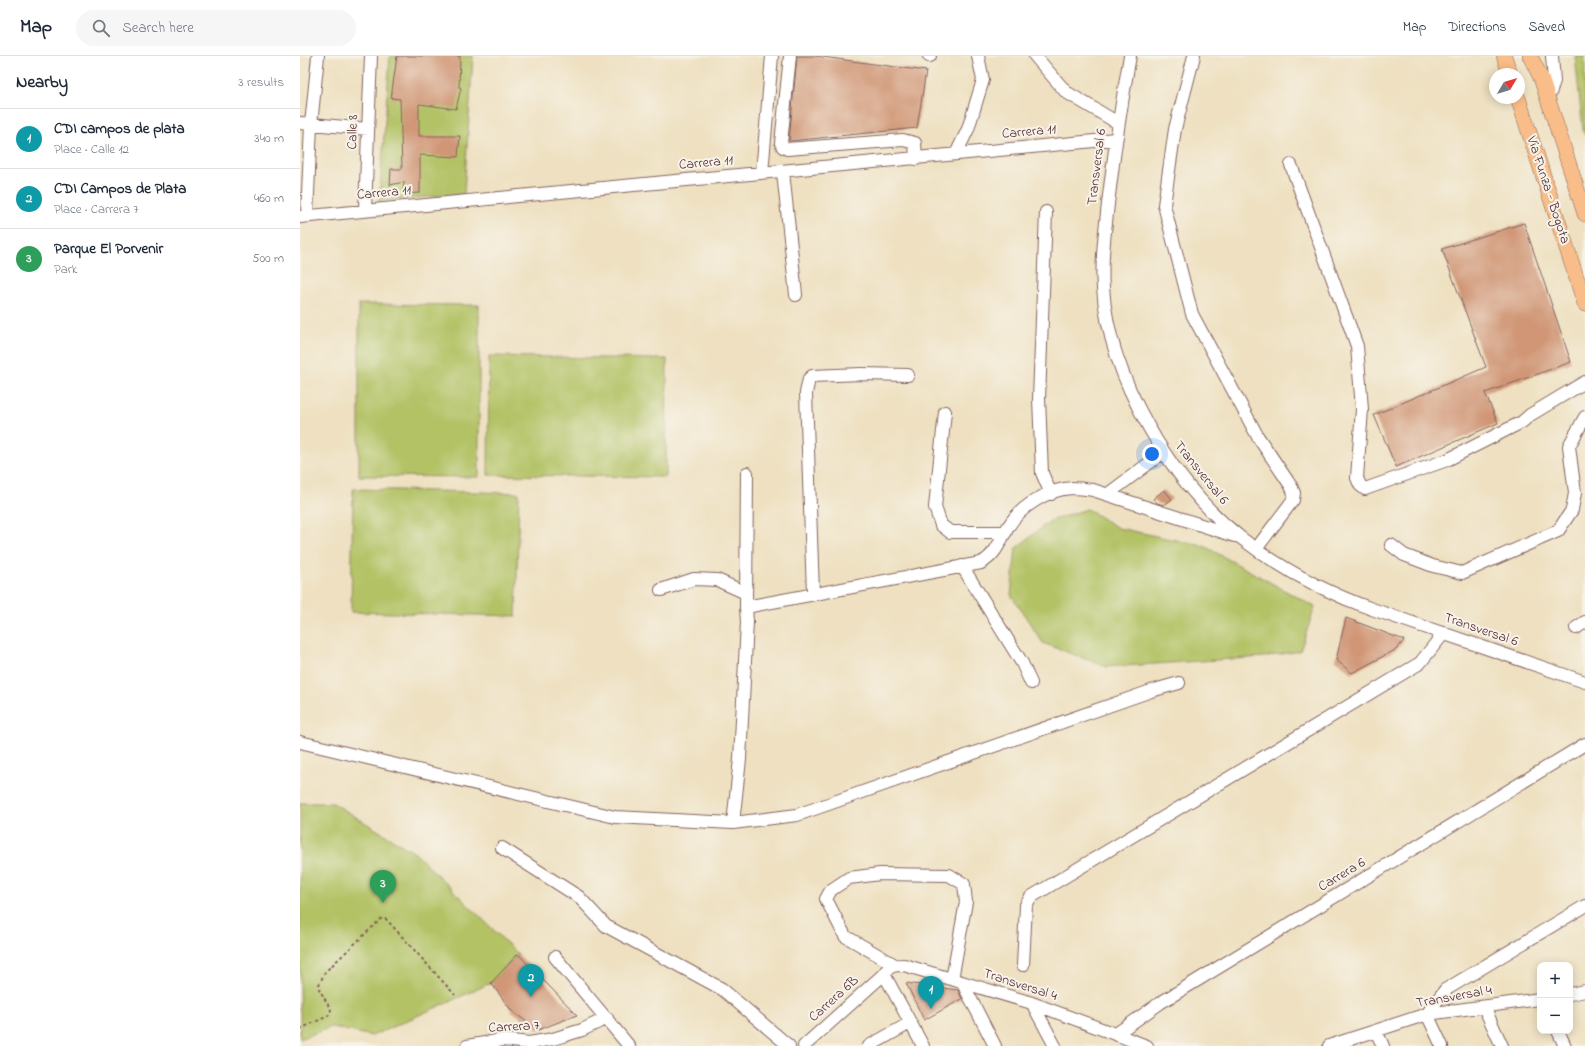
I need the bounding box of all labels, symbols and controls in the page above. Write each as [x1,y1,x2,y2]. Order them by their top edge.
search box [76,10,356,46]
text: Map [20,14,52,41]
icon: search [90,17,112,39]
text: Search here [122,17,194,39]
text: Map [1403,17,1426,38]
text: Directions [1448,17,1506,38]
text: Saved [1528,17,1565,38]
north arrow [1489,68,1525,104]
text: Nearby [16,70,68,95]
text: 3 results [238,73,284,92]
street label: Calle 8 [342,114,364,150]
text: CDI campos de plata [54,118,185,140]
street label: Carrera 11 [1001,119,1058,145]
street label: Transversal 6 [1082,127,1112,207]
text: 1 [27,129,31,148]
text: 340 m [254,129,284,148]
street label: Vía Funza - Bogota [1519,133,1575,247]
text: Place · Calle 12 [54,140,129,159]
street label: Carrera 11 [678,150,735,176]
text: CDI Campos de Plata [54,178,186,200]
street label: Carrera 11 [356,180,413,206]
text: 2 [26,189,32,208]
text: 460 m [254,189,284,208]
text: Place · Carrera 7 [54,200,139,219]
text: Parque El Porvenir [54,238,163,260]
text: 3 [26,249,32,268]
text: 500 m [252,249,284,268]
text: Park [54,260,78,279]
street label: Transversal 6 [1169,436,1233,510]
your location [1142,444,1162,464]
street label: Transversal 6 [1441,608,1521,652]
street label: Carrera 6 [1314,853,1370,897]
pin: 3 [370,870,396,903]
map controls [1537,962,1573,1034]
button: + [1537,962,1573,998]
street label: Transversal 4 [980,963,1060,1007]
pin: 2 [518,964,544,997]
street label: Carrera 6B [804,971,864,1027]
pin: 1 [918,976,944,1009]
street label: Transversal 4 [1414,980,1494,1014]
button: − [1537,998,1573,1034]
street label: Carrera 7 [488,1015,540,1039]

